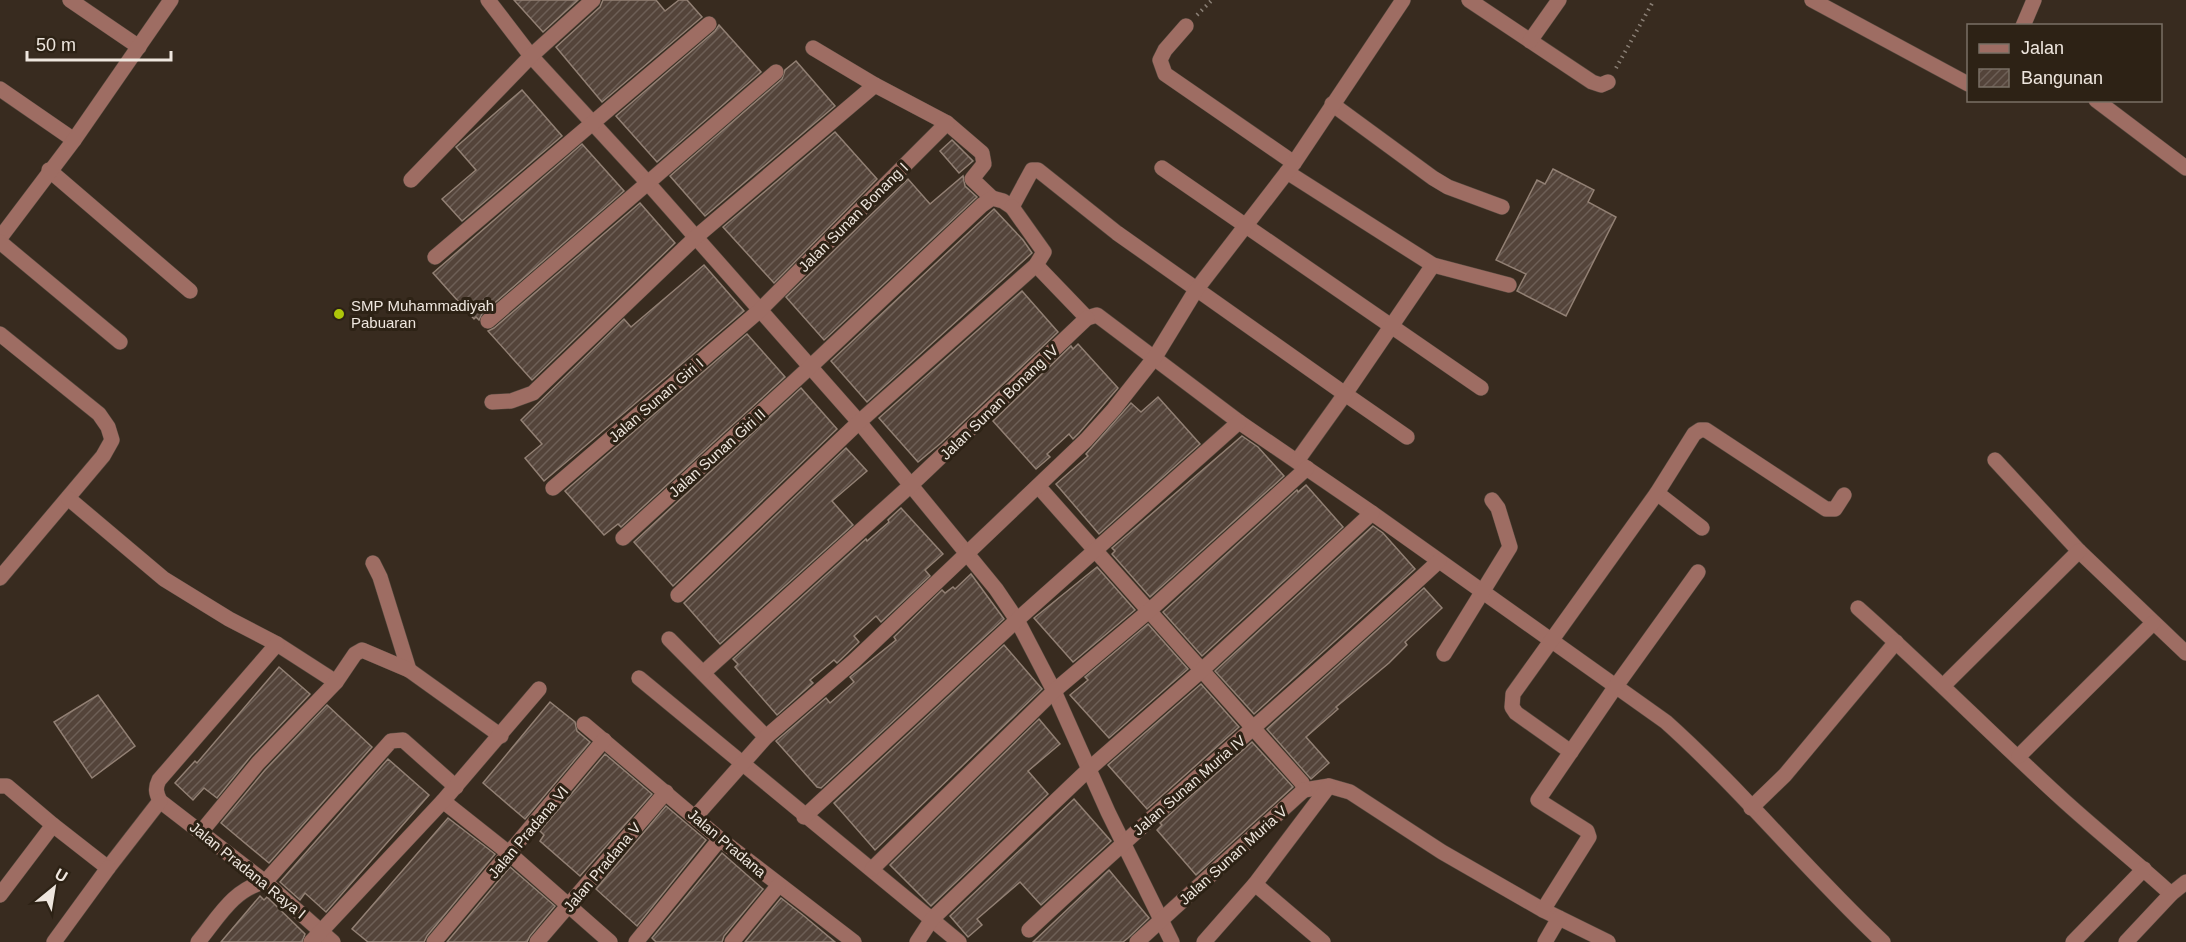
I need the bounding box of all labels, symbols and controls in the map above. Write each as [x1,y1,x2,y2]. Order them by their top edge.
scale bar [27,24,171,62]
legend [1967,24,2162,102]
text: 50 m [36,35,76,55]
text: Jalan [2021,38,2064,58]
text: Bangunan [2021,68,2103,88]
street label: Jalan Sunan Bonang I [795,159,911,275]
place label: SMP Muhammadiyah Pabuaran [351,297,494,331]
marker: SMP Muhammadiyah Pabuaran [332,307,346,321]
street label: Jalan Sunan Bonang IV [936,341,1062,463]
street label: Jalan Sunan Giri I [605,354,707,446]
street label: Jalan Sunan Giri II [665,405,769,501]
street label: Jalan Sunan Muria IV [1129,732,1249,838]
street label: Jalan Pradana VI [485,782,571,882]
street label: Jalan Sunan Muria V [1176,802,1290,908]
street label: Jalan Pradana [684,805,770,881]
street label: Jalan Pradana Raya I [187,818,309,922]
street label: Jalan Pradana V [560,819,644,915]
north arrow [24,858,84,918]
text: U [52,865,71,886]

